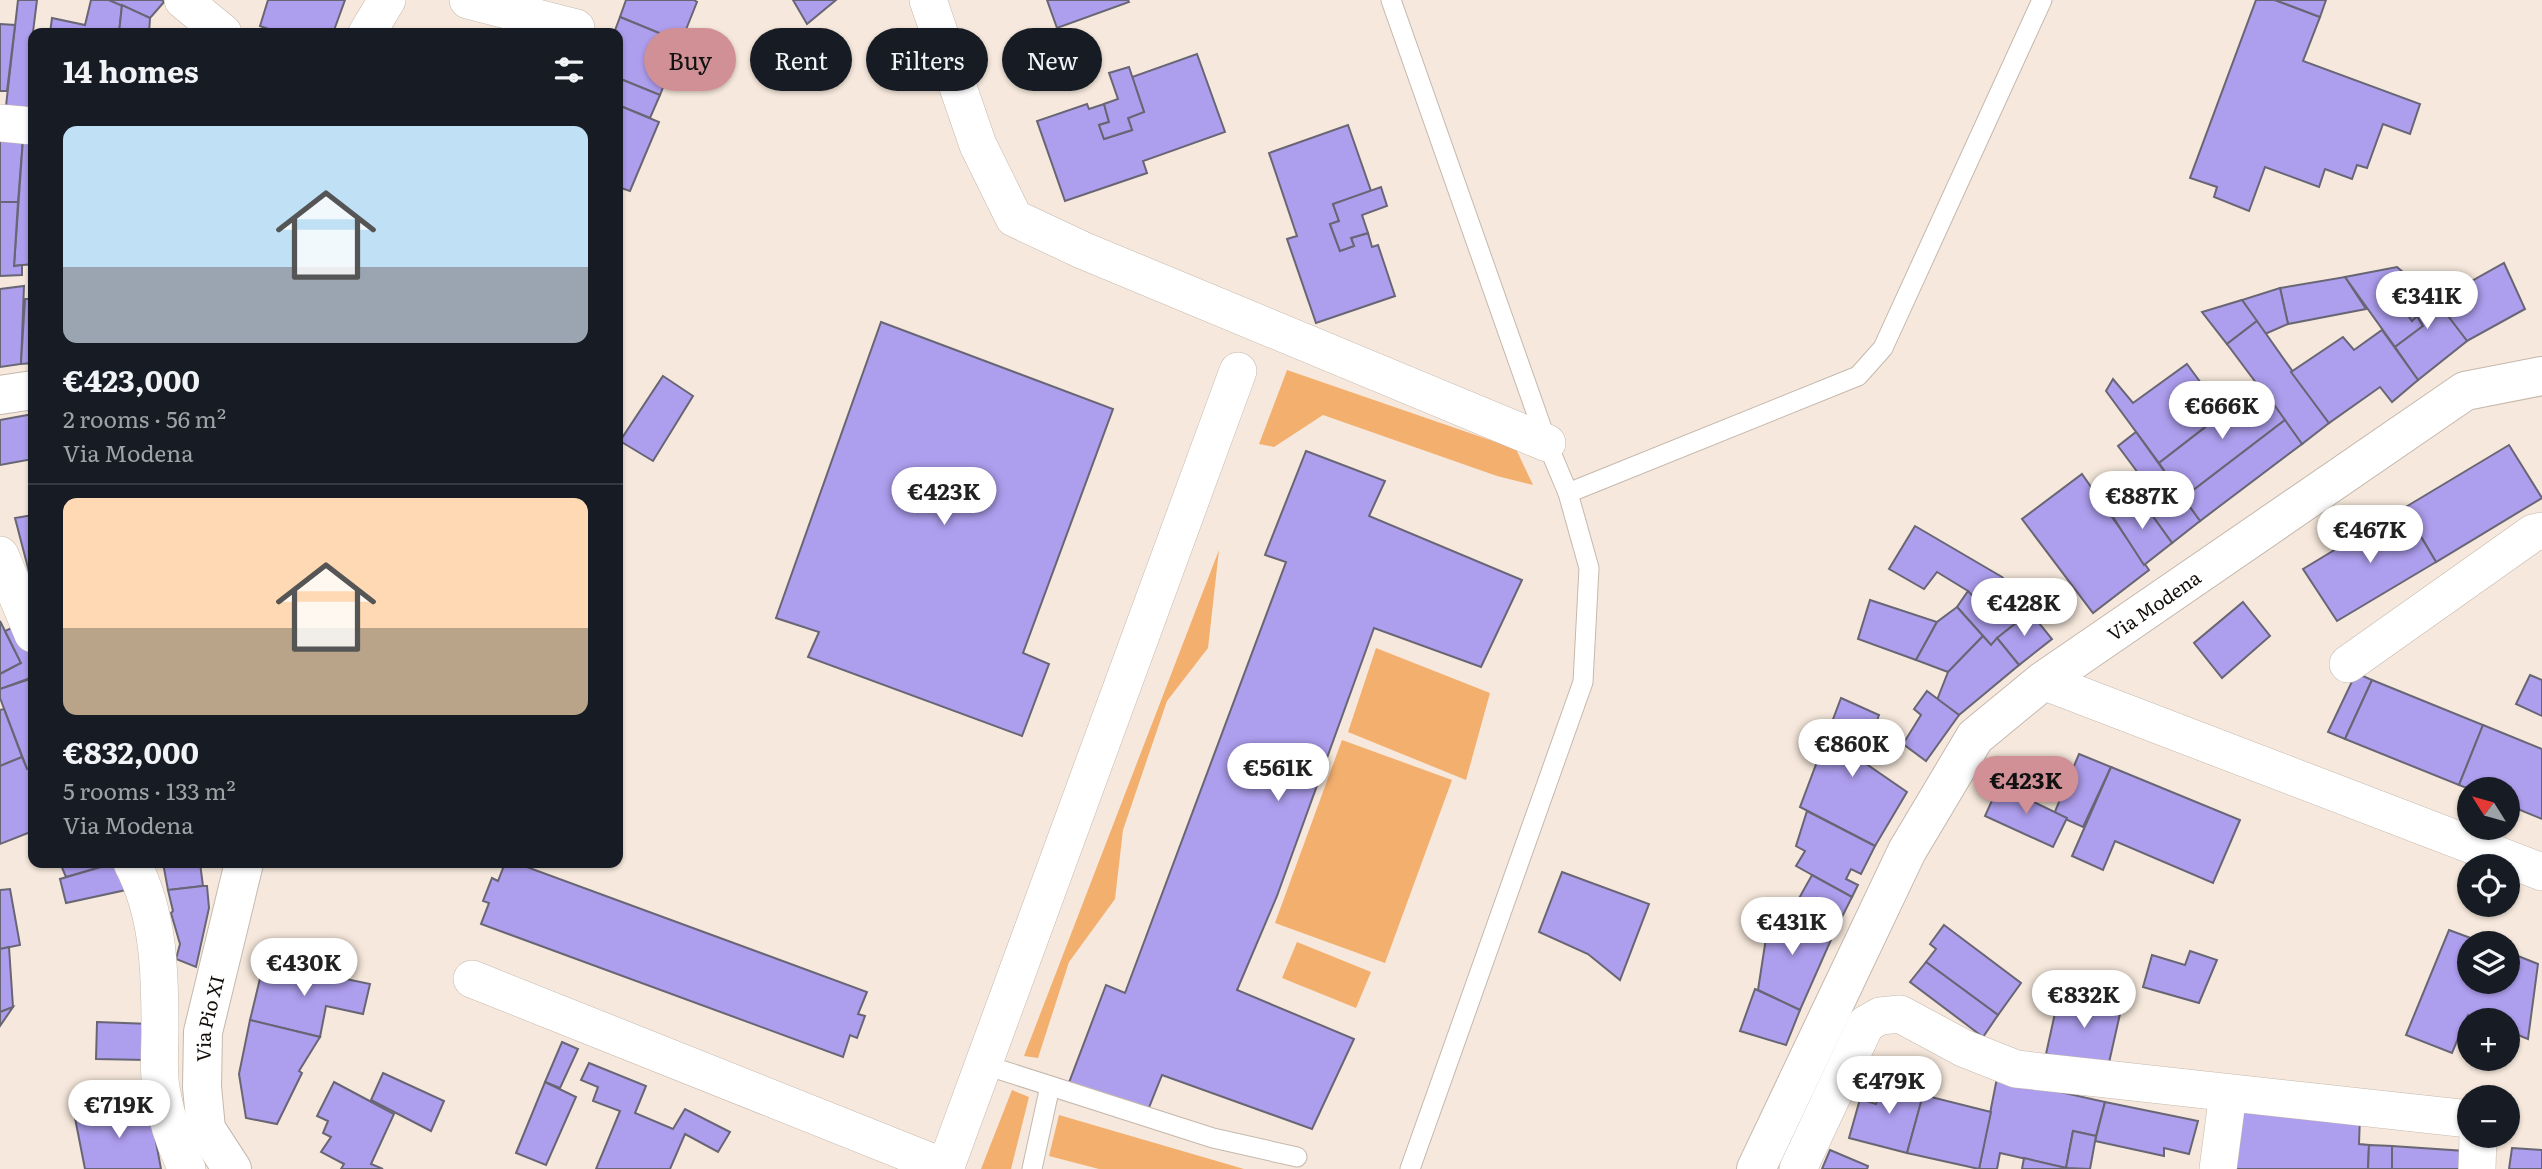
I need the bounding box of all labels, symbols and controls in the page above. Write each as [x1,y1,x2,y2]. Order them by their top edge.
chip: Buy [644,28,736,91]
chip: Rent [750,28,852,91]
chip: Filters [866,28,988,91]
chip: New [1002,28,1102,91]
text: 14 homes [63,48,199,92]
icon: filters [550,51,588,89]
icon: home [263,172,389,298]
pin: €341K [2378,272,2476,331]
text: €341K [2392,277,2462,311]
text: €423,000 [63,357,200,401]
pin: €666K [2173,382,2271,441]
text: €666K [2185,387,2259,421]
text: 2 rooms · 56 m² [63,401,226,435]
text: Via Modena [63,435,194,469]
pin: €423K [895,468,993,527]
pin: €887K [2093,472,2191,531]
text: €423K [907,473,981,507]
text: €887K [2105,477,2179,511]
pin: €467K [2321,505,2419,565]
text: €467K [2333,511,2407,545]
icon: home [263,544,389,670]
street label: Via Modena [2101,562,2207,647]
pin: €428K [1975,578,2073,638]
text: €428K [1987,584,2061,618]
pin: €860K [1803,720,1901,779]
text: €860K [1814,725,1890,759]
text: €832,000 [63,729,199,773]
pin: €561K [1229,744,1327,803]
text: €561K [1243,749,1313,783]
pin: €423K [1977,756,2075,816]
text: €423K [1989,762,2063,796]
text: 5 rooms · 133 m² [63,773,236,807]
north arrow [2457,777,2520,840]
map controls [2457,777,2520,1148]
text: Via Modena [63,807,194,841]
button: locate [2457,854,2520,917]
pin: €431K [1743,898,1841,957]
text: €431K [1757,903,1827,937]
button: layers [2457,931,2520,994]
pin: €430K [255,939,353,998]
text: €430K [267,944,341,978]
pin: €832K [2035,970,2133,1030]
street label: Via Pio XI [188,972,230,1062]
text: €832K [2048,976,2120,1010]
button: + [2457,1008,2520,1071]
pin: €479K [1840,1056,1938,1116]
text: €479K [1853,1062,1925,1096]
pin: €719K [70,1080,168,1140]
button: − [2457,1085,2520,1148]
text: €719K [84,1086,154,1120]

